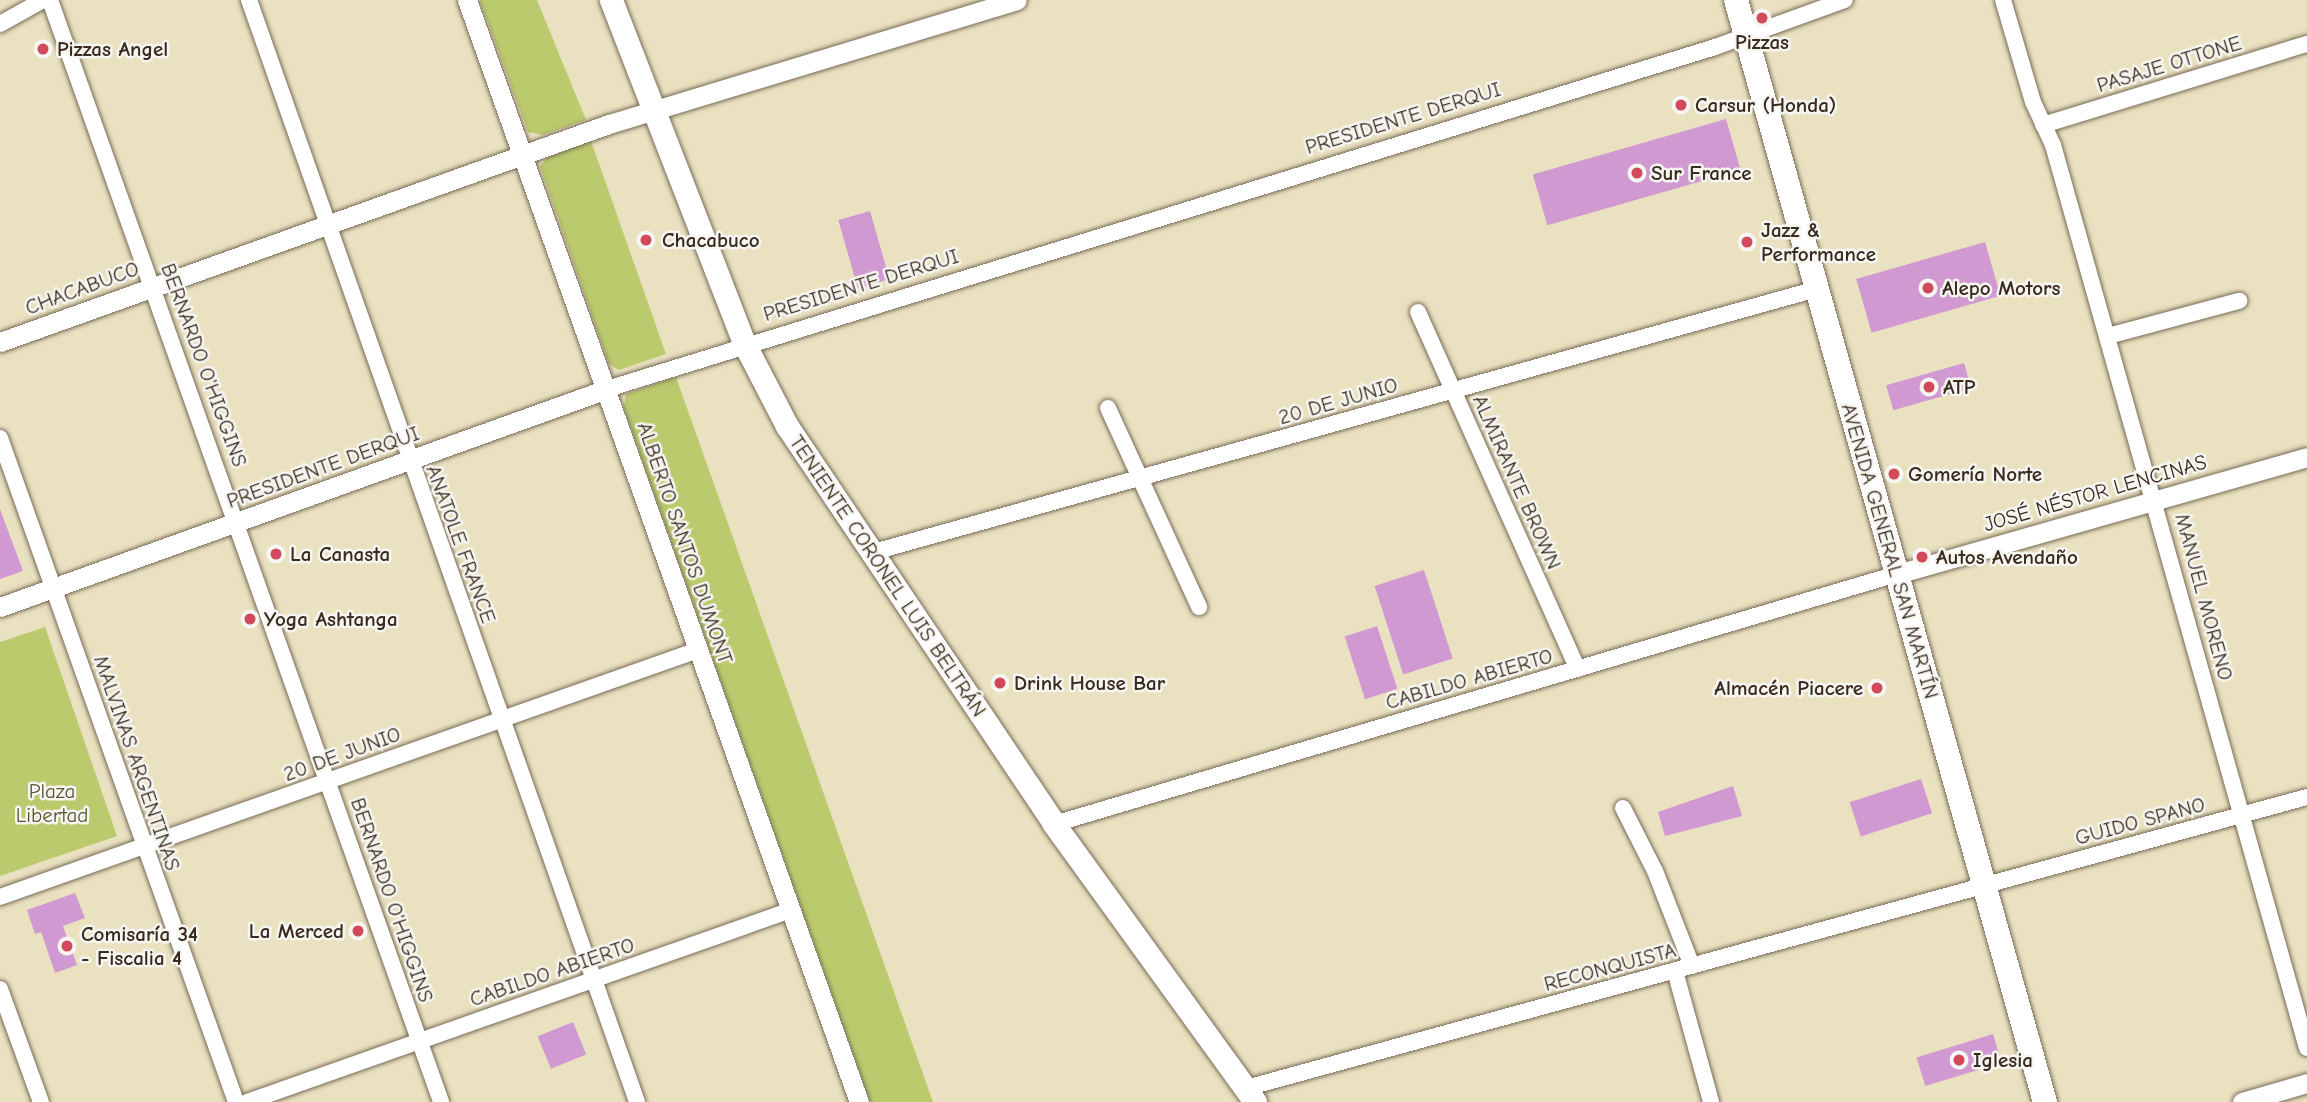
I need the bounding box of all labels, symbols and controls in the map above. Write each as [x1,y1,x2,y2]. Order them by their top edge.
marker: Pizzas [1754,10,1770,26]
place label: Pizzas [1735,29,1789,55]
street label: PASAJE OTTONE [2094,30,2244,98]
place label: Pizzas Angel [57,36,168,62]
marker: Pizzas Angel [35,41,51,57]
street label: PRESIDENTE DERQUI [1302,76,1504,160]
place label: Carsur (Honda) [1695,92,1836,118]
marker: Carsur (Honda) [1673,97,1689,113]
place label: Sur France [1651,160,1752,186]
marker: Sur France [1629,165,1645,181]
place label: Jazz & Performance [1761,217,1876,267]
place label: Chacabuco [662,227,760,253]
marker: Chacabuco [636,230,656,250]
marker: Jazz & Performance [1739,234,1755,250]
street label: PRESIDENTE DERQUI [760,243,962,327]
street label: CHACABUCO [22,256,142,320]
street label: BERNARDO O'HIGGINS [155,260,253,470]
place label: Alepo Motors [1942,275,2060,301]
marker: Alepo Motors [1920,280,1936,296]
street label: 20 DE JUNIO [1276,372,1400,430]
place label: ATP [1943,374,1975,400]
marker: ATP [1921,379,1937,395]
street label: ALMIRANTE BROWN [1467,391,1567,573]
street label: AVENIDA GENERAL SAN MARTÍN [1836,400,1944,702]
street label: ALBERTO SANTOS DUMONT [632,419,738,667]
street label: PRESIDENTE DERQUI [223,420,423,514]
street label: TENIENTE CORONEL LUIS BELTRÁN [784,430,992,722]
street label: JOSÉ NÉSTOR LENCINAS [1981,449,2209,537]
place label: Gomería Norte [1908,461,2042,487]
street label: ANATOLE FRANCE [421,462,501,626]
marker: Gomería Norte [1886,466,1902,482]
street label: MANUEL MORENO [2170,511,2238,683]
place label: La Canasta [290,541,390,567]
place label: Autos Avendaño [1936,544,2078,570]
marker: La Canasta [268,546,284,562]
marker: Autos Avendaño [1914,549,1930,565]
place label: Yoga Ashtanga [264,606,398,632]
marker: Yoga Ashtanga [242,611,258,627]
street label: CABILDO ABIERTO [1383,643,1555,715]
street label: MALVINAS ARGENTINAS [88,652,186,874]
place label: Drink House Bar [1014,670,1165,696]
marker: Drink House Bar [992,675,1008,691]
place label: Almacén Piacere [1714,675,1863,701]
marker: Almacén Piacere [1869,680,1885,696]
street label: 20 DE JUNIO [280,721,404,787]
park label: Plaza Libertad [16,778,88,828]
street label: GUIDO SPANO [2072,792,2208,850]
street label: BERNARDO O'HIGGINS [345,794,439,1006]
place label: La Merced [249,918,344,944]
place label: Comisaría 34 - Fiscalia 4 [81,921,198,971]
marker: La Merced [350,923,366,939]
street label: CABILDO ABIERTO [466,932,638,1012]
street label: RECONQUISTA [1541,937,1679,997]
marker: Comisaría 34 - Fiscalia 4 [59,938,75,954]
place label: Iglesia [1973,1047,2033,1073]
marker: Iglesia [1951,1052,1967,1068]

